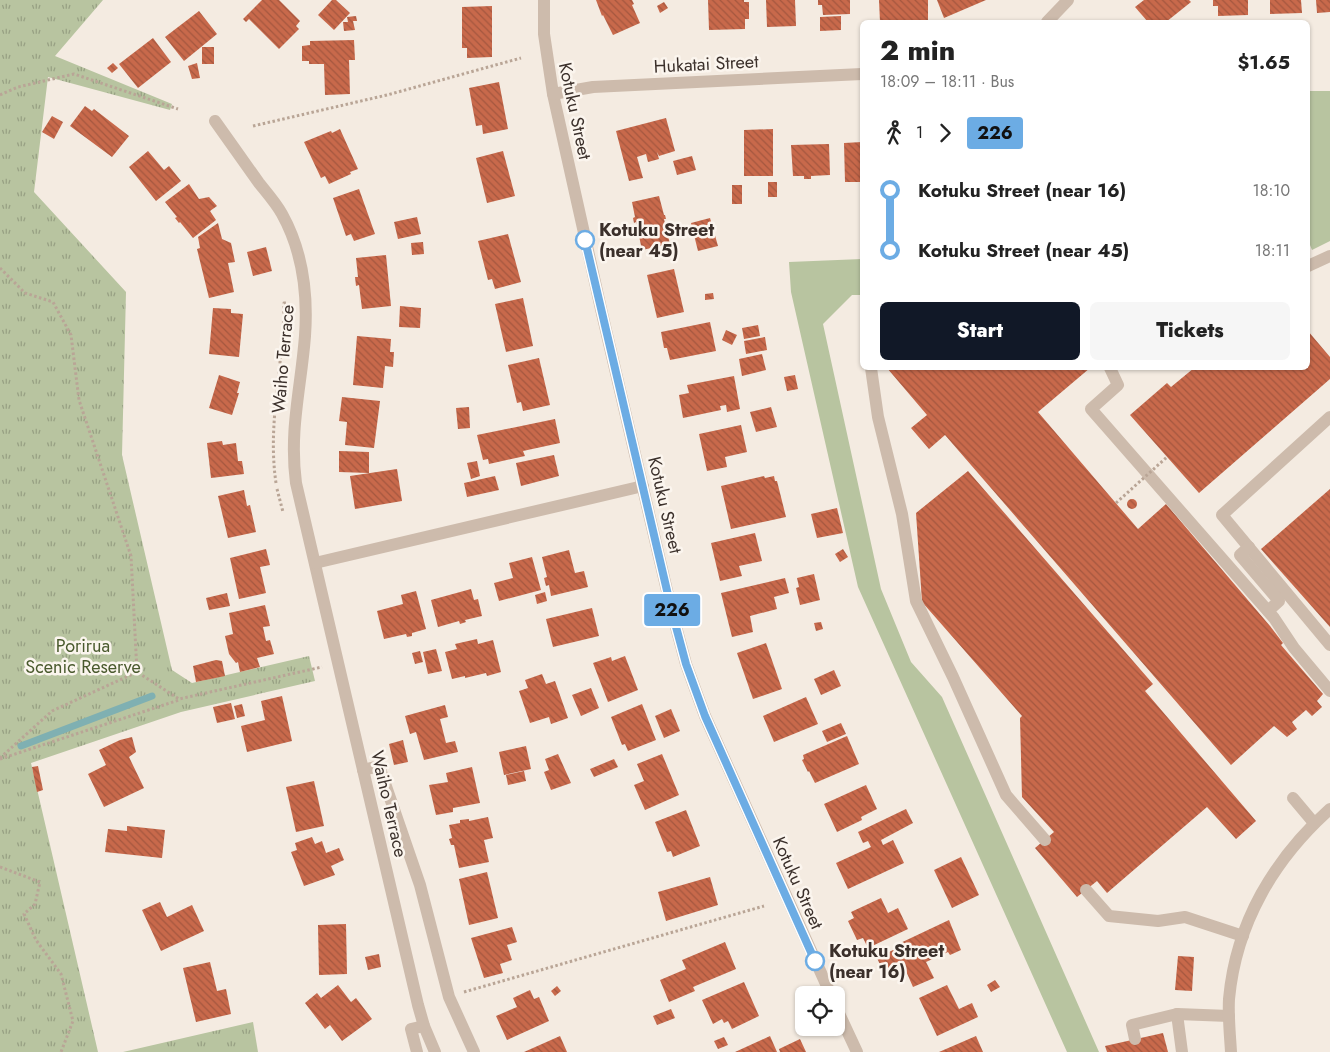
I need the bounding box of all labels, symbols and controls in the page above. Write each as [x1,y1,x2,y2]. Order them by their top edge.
text: 2 min [880,30,955,71]
street label: Hukatai Street [653,48,760,80]
text: $1.65 [1237,49,1290,76]
street label: Kotuku Street [552,60,598,163]
text: 18:09 – 18:11 · Bus [880,70,1014,93]
icon: walk [880,119,908,147]
icon: forward [931,119,959,147]
text: 226 [977,120,1013,146]
text: 1 [916,121,923,144]
text: Kotuku Street (near 16) [918,177,1126,204]
text: 18:10 [1252,179,1290,202]
place label: Kotuku Street (near 45) [599,217,714,264]
marker: Kotuku Street (near 45) [575,230,595,250]
text: Kotuku Street (near 45) [918,237,1129,264]
text: 18:11 [1255,239,1290,262]
button: Start [880,302,1080,360]
button: Tickets [1090,302,1290,360]
street label: Waiho Terrace [265,304,301,414]
street label: Kotuku Street [641,454,689,557]
line badge: 226 [643,594,701,626]
text: 226 [654,597,690,623]
park label: Porirua Scenic Reserve [25,633,141,680]
street label: Waiho Terrace [364,748,414,860]
street label: Kotuku Street [766,833,830,934]
place label: Kotuku Street (near 16) [829,938,944,985]
marker: Kotuku Street (near 16) [805,951,825,971]
map controls [795,986,845,1036]
button: locate [795,986,845,1036]

